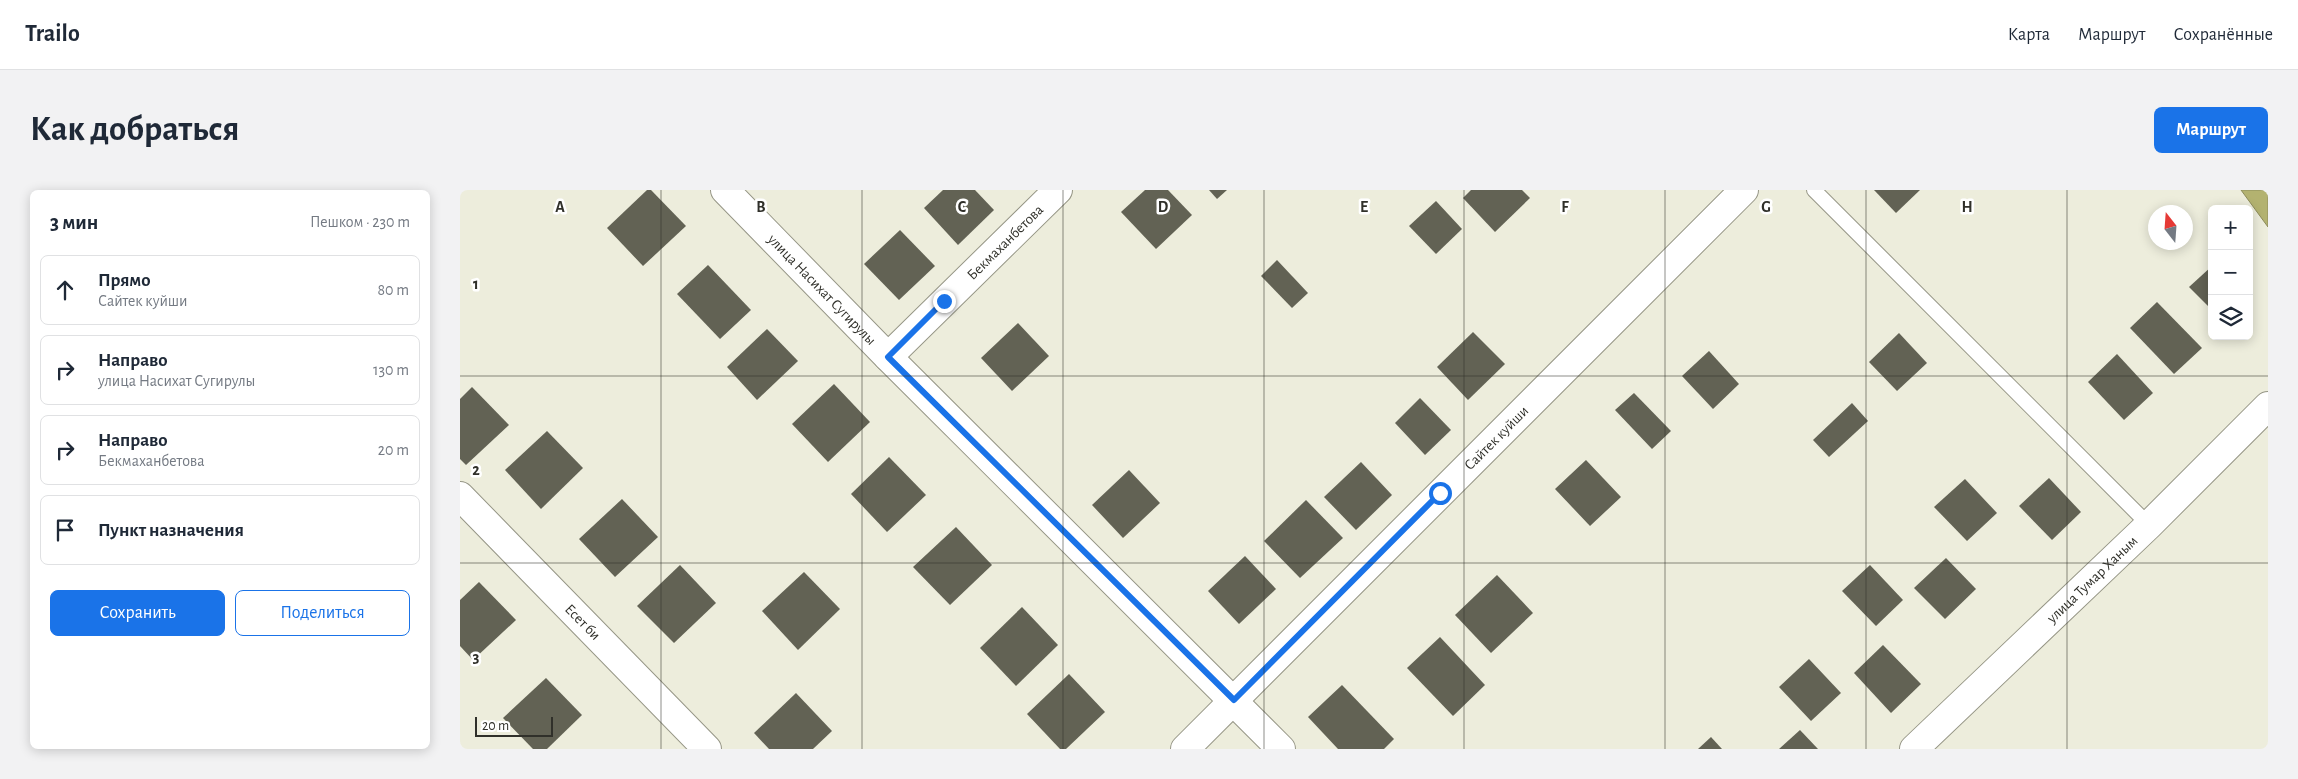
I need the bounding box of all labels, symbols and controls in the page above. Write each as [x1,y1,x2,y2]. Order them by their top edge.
text: Trailo [25,22,80,46]
text: Карта [2008,26,2050,44]
text: Маршрут [2078,26,2146,44]
text: Сохранённые [2174,26,2273,44]
button: Маршрут [2154,107,2268,153]
text: Как добраться [30,112,239,147]
text: A [555,199,565,215]
text: B [756,199,766,215]
text: C [958,199,967,215]
text: D [1158,199,1169,215]
text: E [1360,199,1368,215]
text: F [1561,199,1569,215]
text: G [1761,199,1771,215]
text: H [1961,199,1973,215]
street label: Бекмаханбетова [964,202,1046,283]
north arrow [2148,205,2193,250]
map controls [2208,205,2253,340]
button: + [2208,205,2253,250]
text: 3 мин [50,212,98,233]
text: Пешком · 230 m [310,214,410,230]
street label: улица Насихат Сугирулы [764,231,879,348]
button: − [2208,250,2253,295]
text: Прямо [98,271,151,290]
icon: ahead [51,276,79,304]
text: 1 [473,276,479,292]
text: 80 m [378,282,409,298]
route end [933,290,956,313]
text: Сайтек куйши [98,293,188,309]
button: layers [2208,295,2253,340]
text: Направо [98,351,168,370]
icon: right [51,356,79,384]
text: 130 m [373,362,409,378]
text: улица Насихат Сугирулы [98,373,255,389]
street label: Сайтек куйши [1461,403,1531,473]
text: Направо [98,431,168,450]
icon: right [51,436,79,464]
text: 20 m [378,442,409,458]
text: Бекмаханбетова [98,453,205,469]
text: 2 [472,462,480,478]
route start [1429,482,1452,505]
icon: arrive [51,516,79,544]
text: Пункт назначения [98,521,244,540]
street label: улица Тумар Ханым [2044,533,2141,627]
button: Сохранить [50,590,225,636]
button: Поделиться [235,590,410,636]
street label: Есет би [562,601,603,643]
text: 3 [473,649,480,665]
scale bar [475,714,552,737]
text: 20 m [482,719,509,733]

